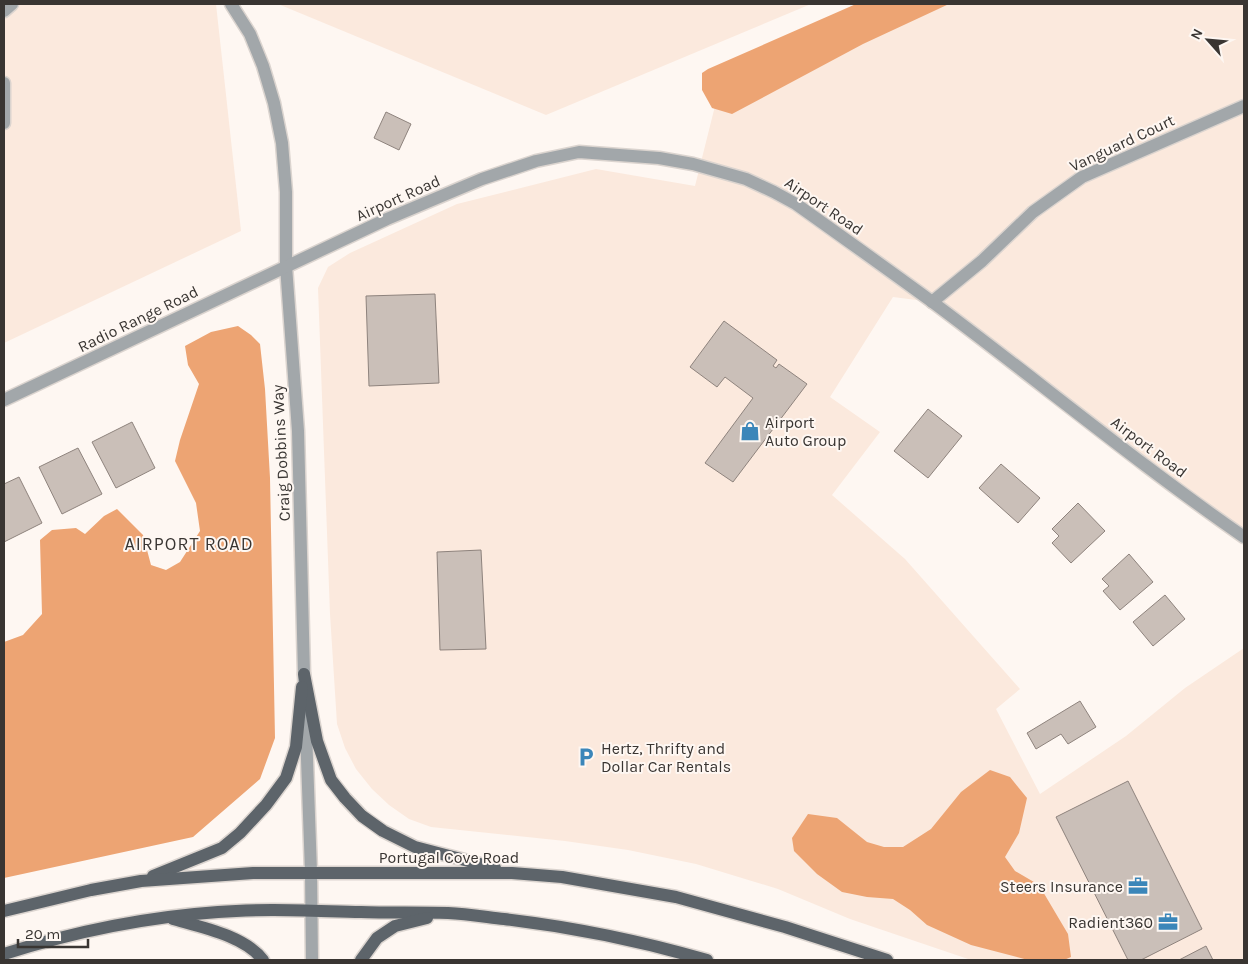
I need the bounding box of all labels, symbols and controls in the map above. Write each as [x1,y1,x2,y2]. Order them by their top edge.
north arrow [1183,15,1233,65]
text: N [1187,26,1207,43]
street label: Vanguard Court [1067,110,1177,176]
street label: Airport Road [353,171,443,225]
street label: Airport Road [781,173,867,239]
street label: Radio Range Road [75,282,201,356]
street label: Craig Dobbins Way [268,384,294,522]
street label: Airport Road [1107,412,1191,482]
place label: Airport Auto Group [765,413,846,450]
shop icon: Airport Auto Group [739,420,761,442]
district label: AIRPORT ROAD [124,533,254,555]
place label: Hertz, Thrifty and Dollar Car Rentals [601,739,731,776]
parking icon: Hertz, Thrifty and Dollar Car Rentals [575,746,597,768]
street label: Portugal Cove Road [379,848,519,867]
office icon: Steers Insurance [1127,875,1149,897]
place label: Steers Insurance [1000,877,1123,896]
office icon: Radient360 [1157,911,1179,933]
place label: Radient360 [1068,913,1153,932]
scale bar [18,916,88,948]
text: 20 m [25,925,60,943]

